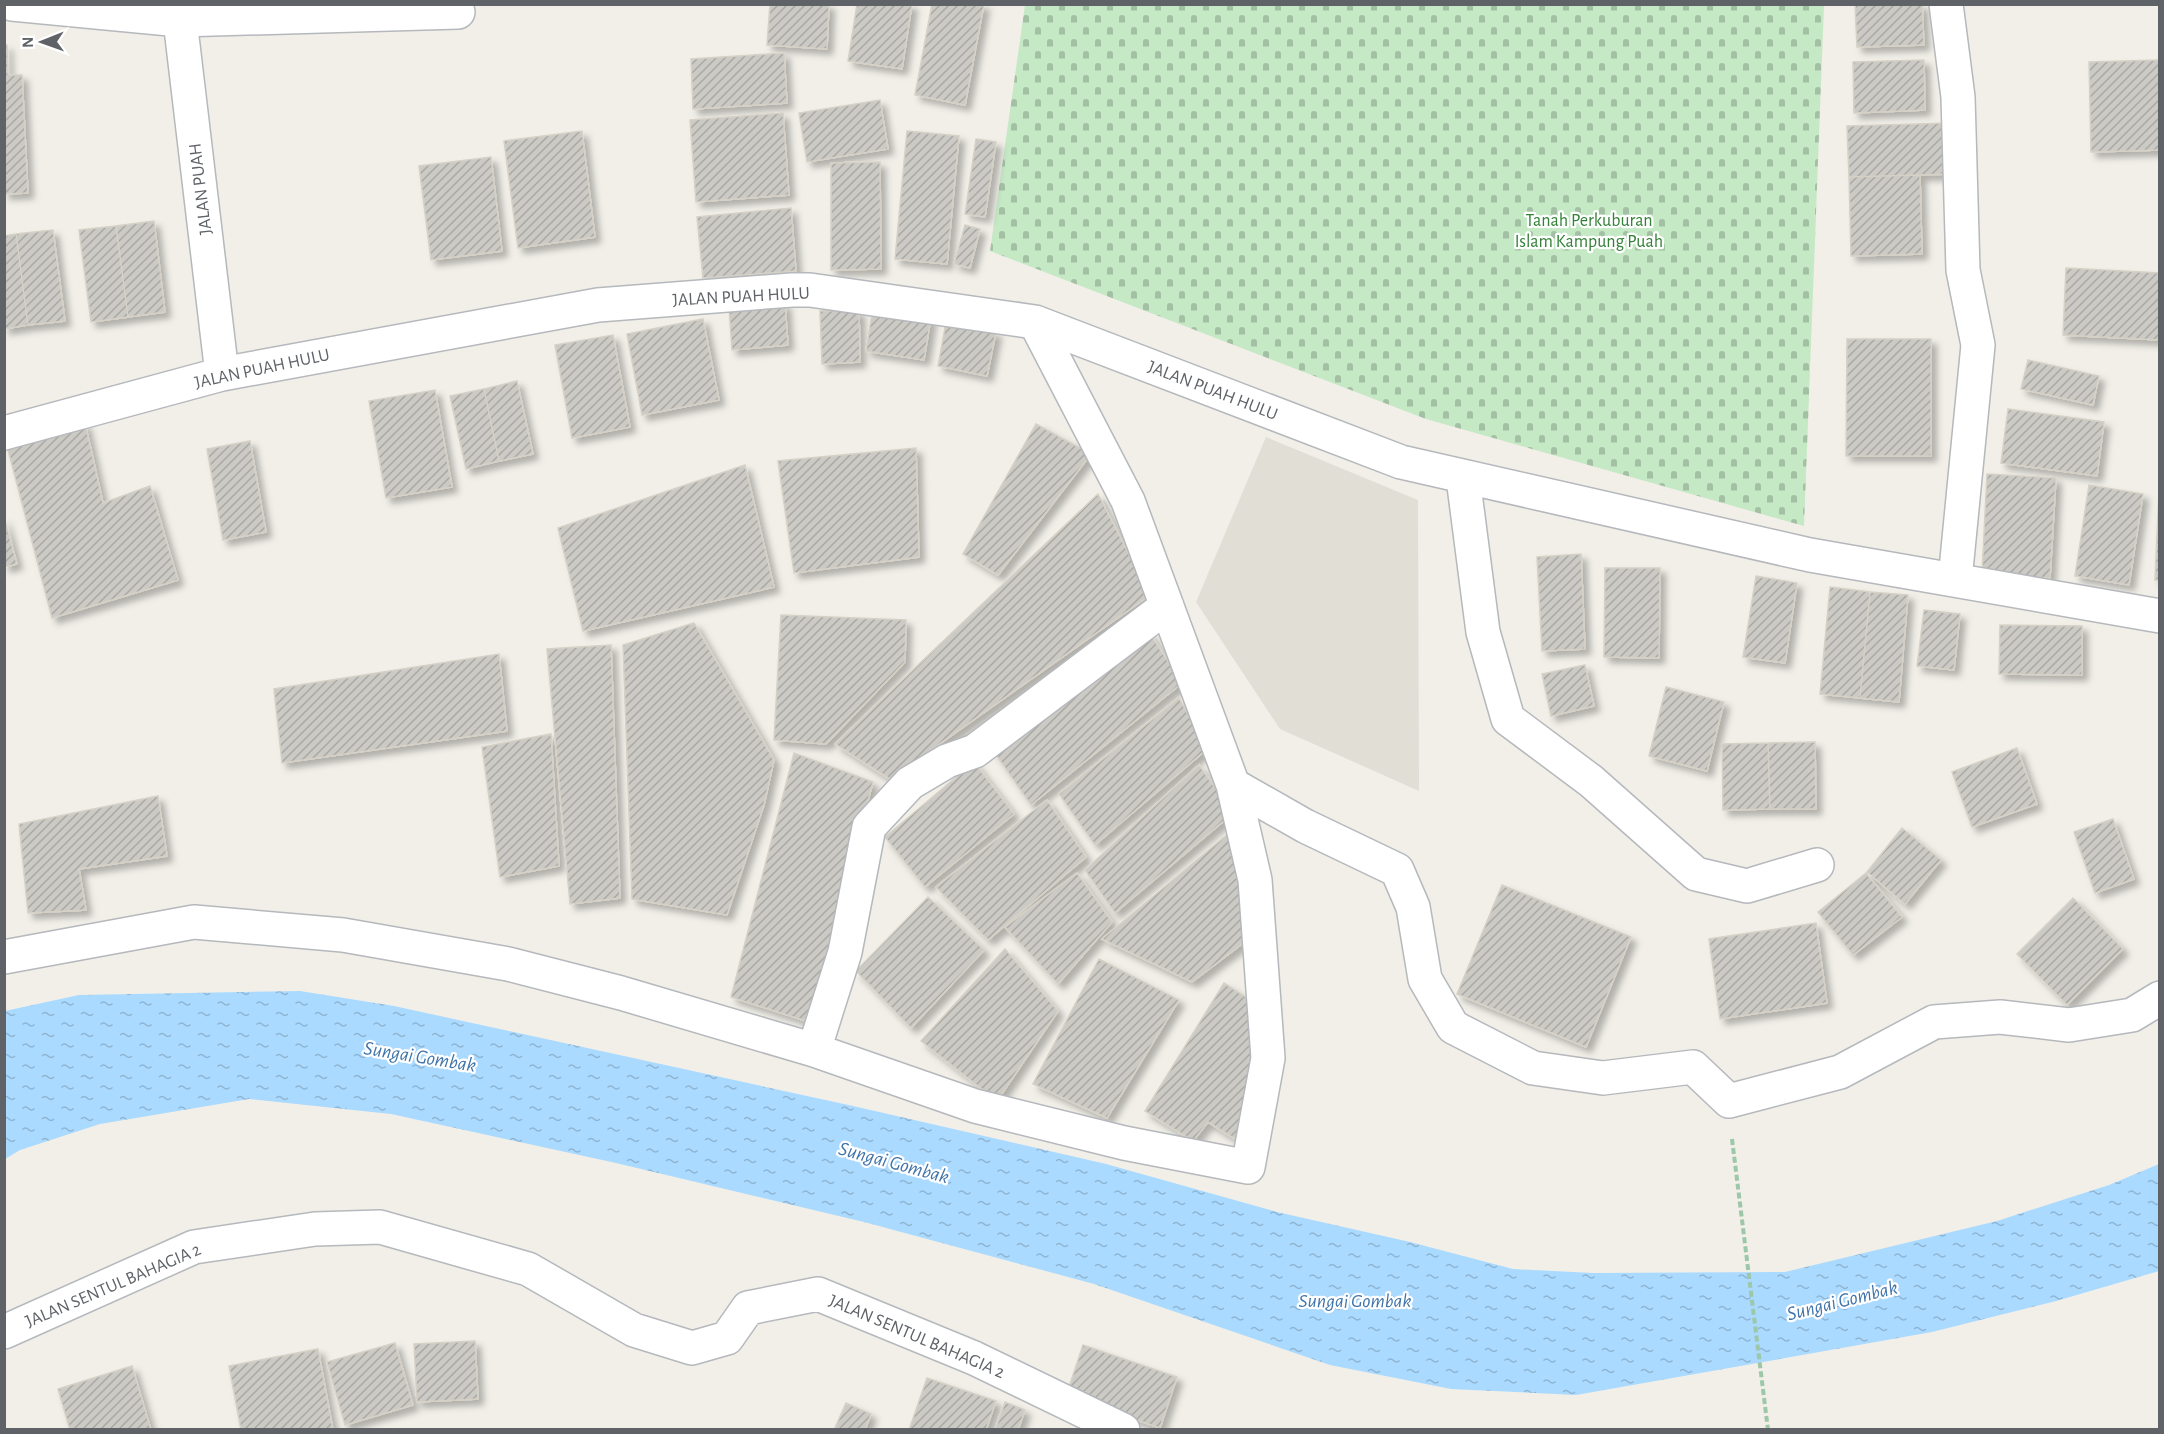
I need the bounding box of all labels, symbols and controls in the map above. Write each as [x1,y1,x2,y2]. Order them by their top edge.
north arrow [12,12,72,72]
text: N [20,37,36,48]
street label: JALAN PUAH [186,142,216,236]
park label: Tanah Perkuburan Islam Kampung Puah [1515,212,1663,251]
street label: JALAN PUAH HULU [672,284,810,310]
street label: JALAN PUAH HULU [193,346,331,392]
street label: JALAN PUAH HULU [1145,358,1280,424]
water label: Sungai Gombak [362,1038,477,1076]
water label: Sungai Gombak [836,1139,951,1187]
street label: JALAN SENTUL BAHAGIA 2 [23,1241,204,1331]
water label: Sungai Gombak [1785,1278,1900,1324]
water label: Sungai Gombak [1298,1291,1412,1311]
street label: JALAN SENTUL BAHAGIA 2 [826,1292,1007,1382]

